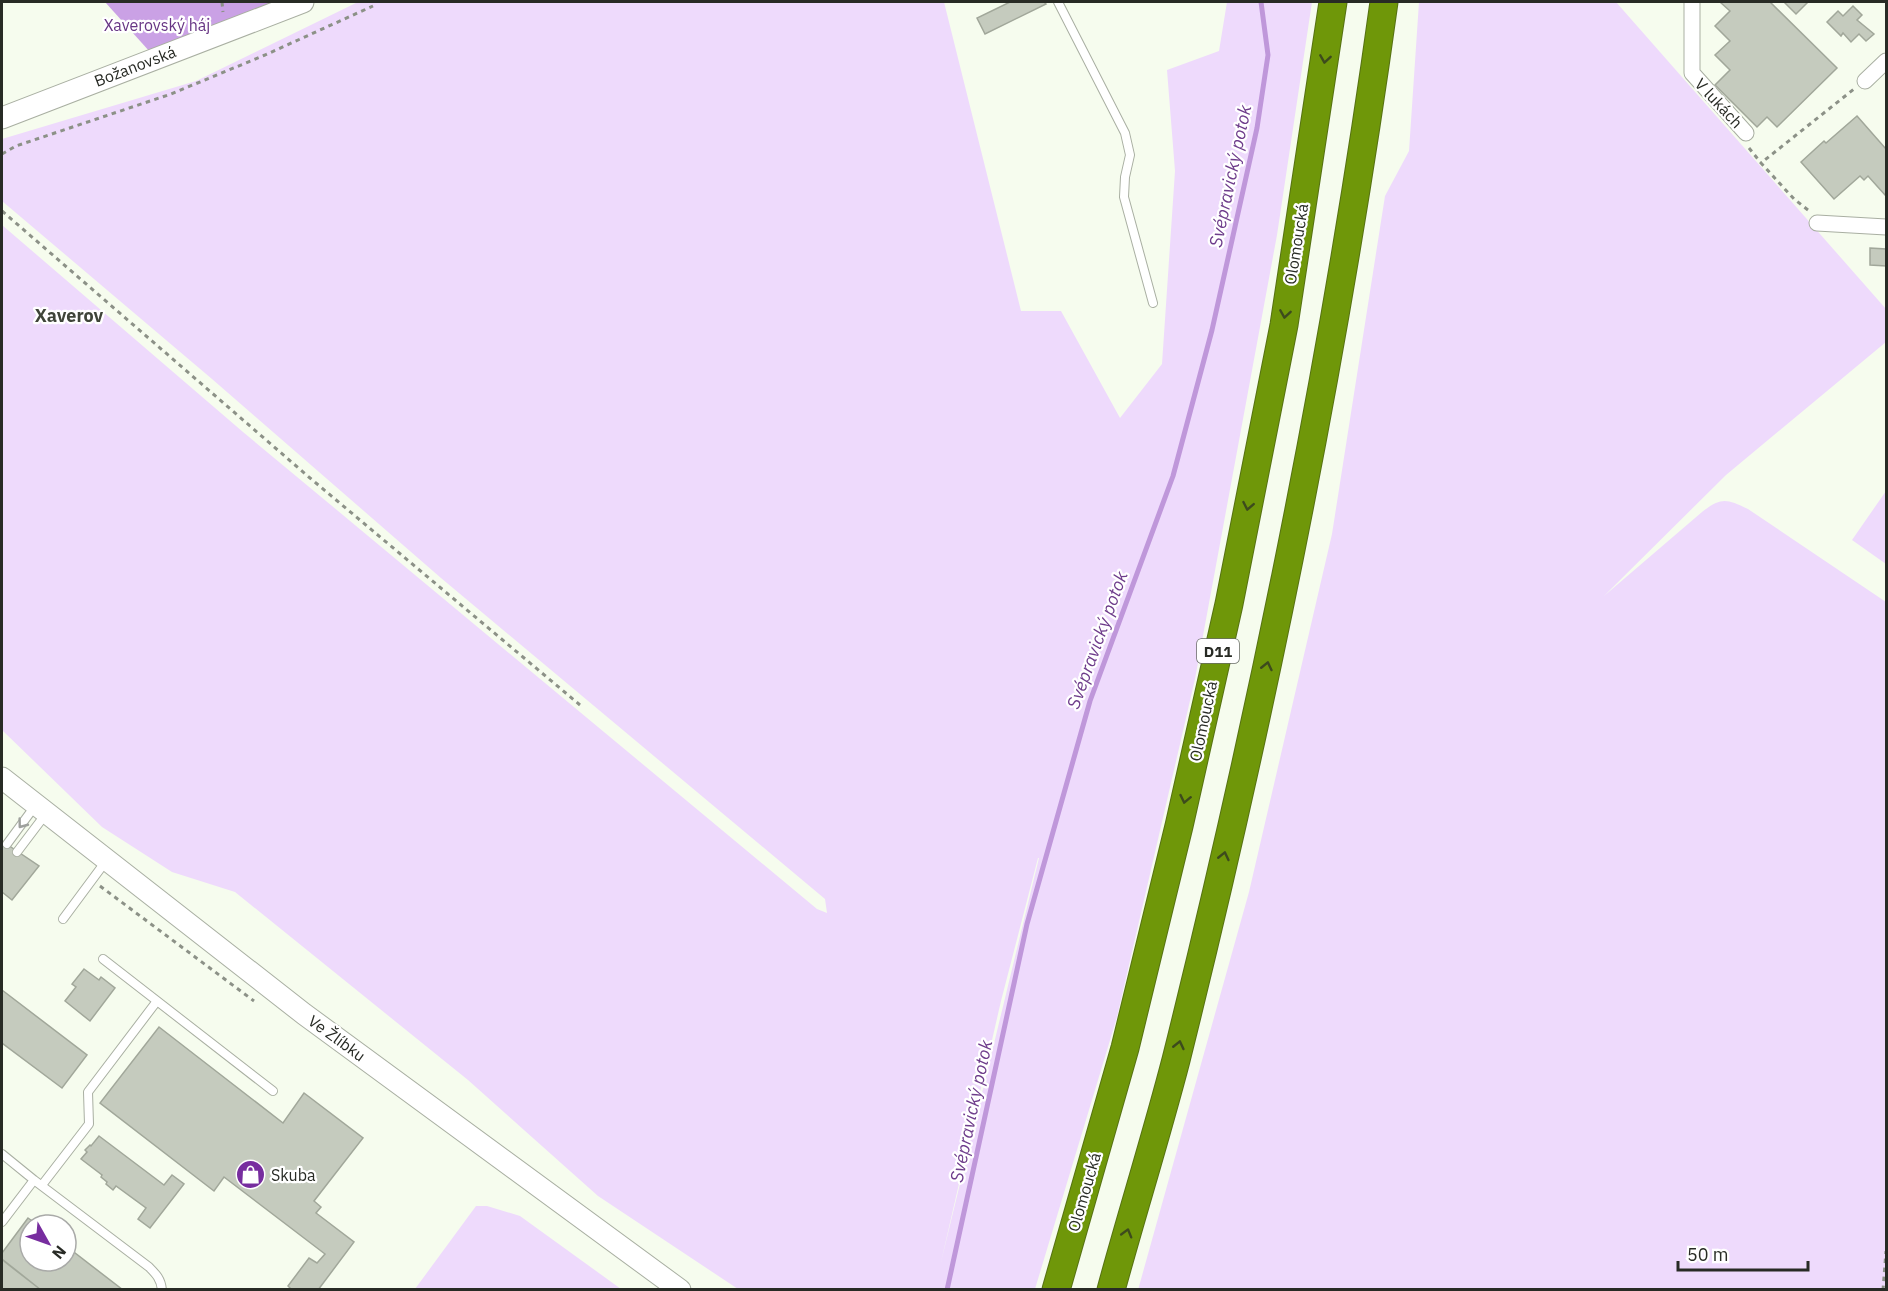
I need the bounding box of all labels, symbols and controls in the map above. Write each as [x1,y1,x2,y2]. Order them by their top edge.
park label: Xaverovský háj [104,15,210,35]
street label: Božanovská [91,41,179,91]
one-way arrow [1320,55,1332,64]
street label: V lukách [1691,74,1747,132]
water label: Svépravický potok [1204,102,1256,249]
street label: Olomoucká [1280,202,1312,286]
district label: Xaverov [35,304,104,327]
one-way arrow [1280,310,1292,319]
one-way arrow [1242,500,1255,510]
water label: Svépravický potok [1061,567,1133,712]
road number: D11 [1197,639,1239,663]
one-way arrow [1260,661,1273,671]
street label: Olomoucká [1185,679,1221,763]
one-way arrow [1180,794,1193,804]
one-way arrow [18,818,29,829]
one-way arrow [1217,851,1230,861]
street label: Ve Žlíbku [304,1010,370,1066]
water label: Svépravický potok [945,1037,997,1184]
one-way arrow [1172,1041,1185,1051]
street label: Olomoucká [1063,1150,1105,1234]
shop icon: Skuba [234,1159,266,1191]
place label: Skuba [271,1165,316,1185]
north arrow [18,1213,78,1273]
one-way arrow [1119,1228,1132,1238]
scale bar [1678,1234,1808,1272]
text: N [48,1242,71,1264]
text: 50 m [1687,1243,1729,1266]

